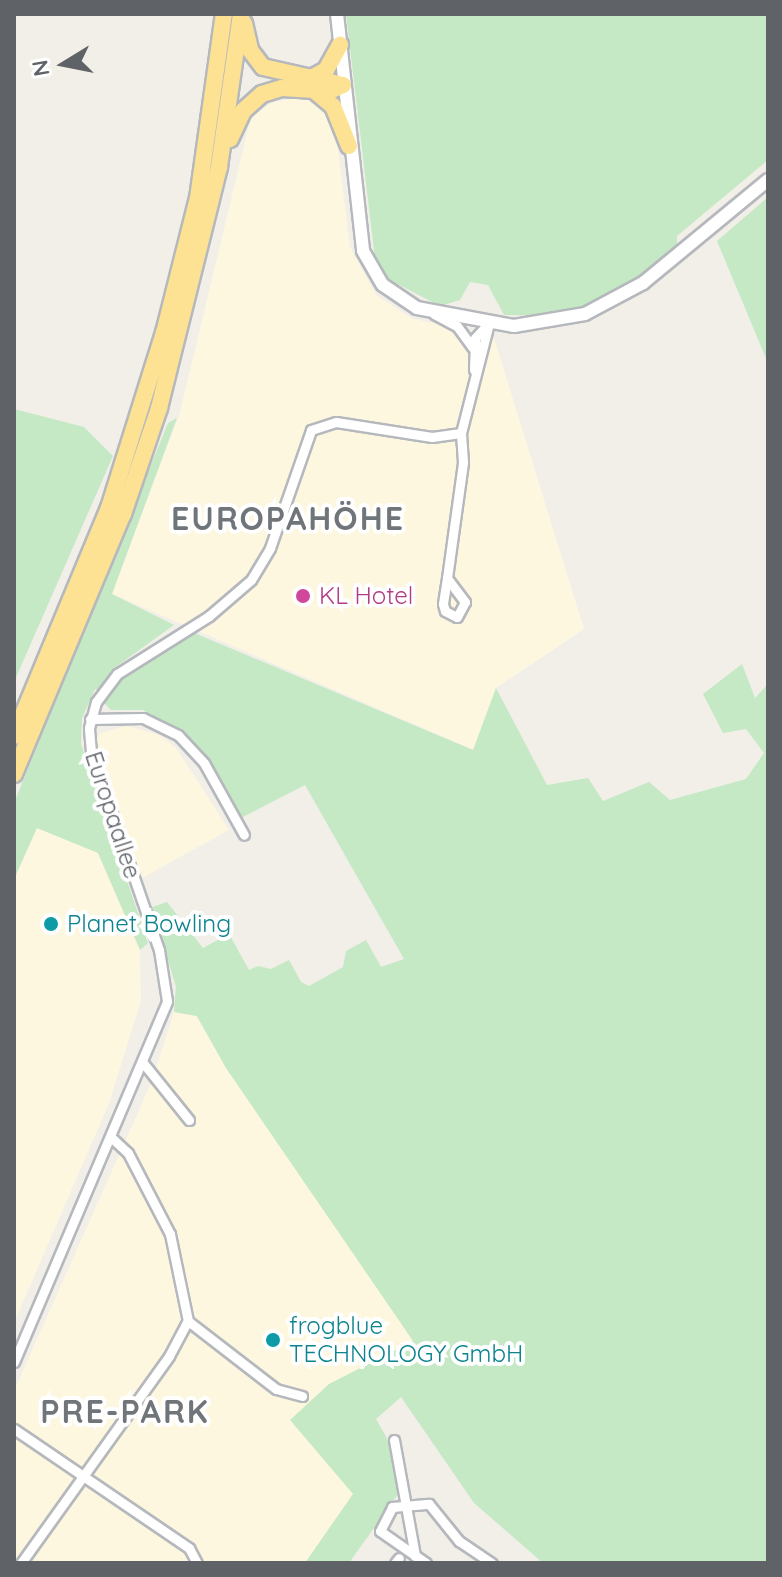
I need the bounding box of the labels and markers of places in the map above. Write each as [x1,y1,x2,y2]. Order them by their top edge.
place label: KL Hotel [319,582,413,610]
marker: KL Hotel [294,587,312,605]
place label: Planet Bowling [67,910,231,938]
marker: Planet Bowling [42,915,60,933]
place label: frogblue TECHNOLOGY GmbH [289,1312,523,1368]
marker: frogblue TECHNOLOGY GmbH [264,1331,282,1349]

